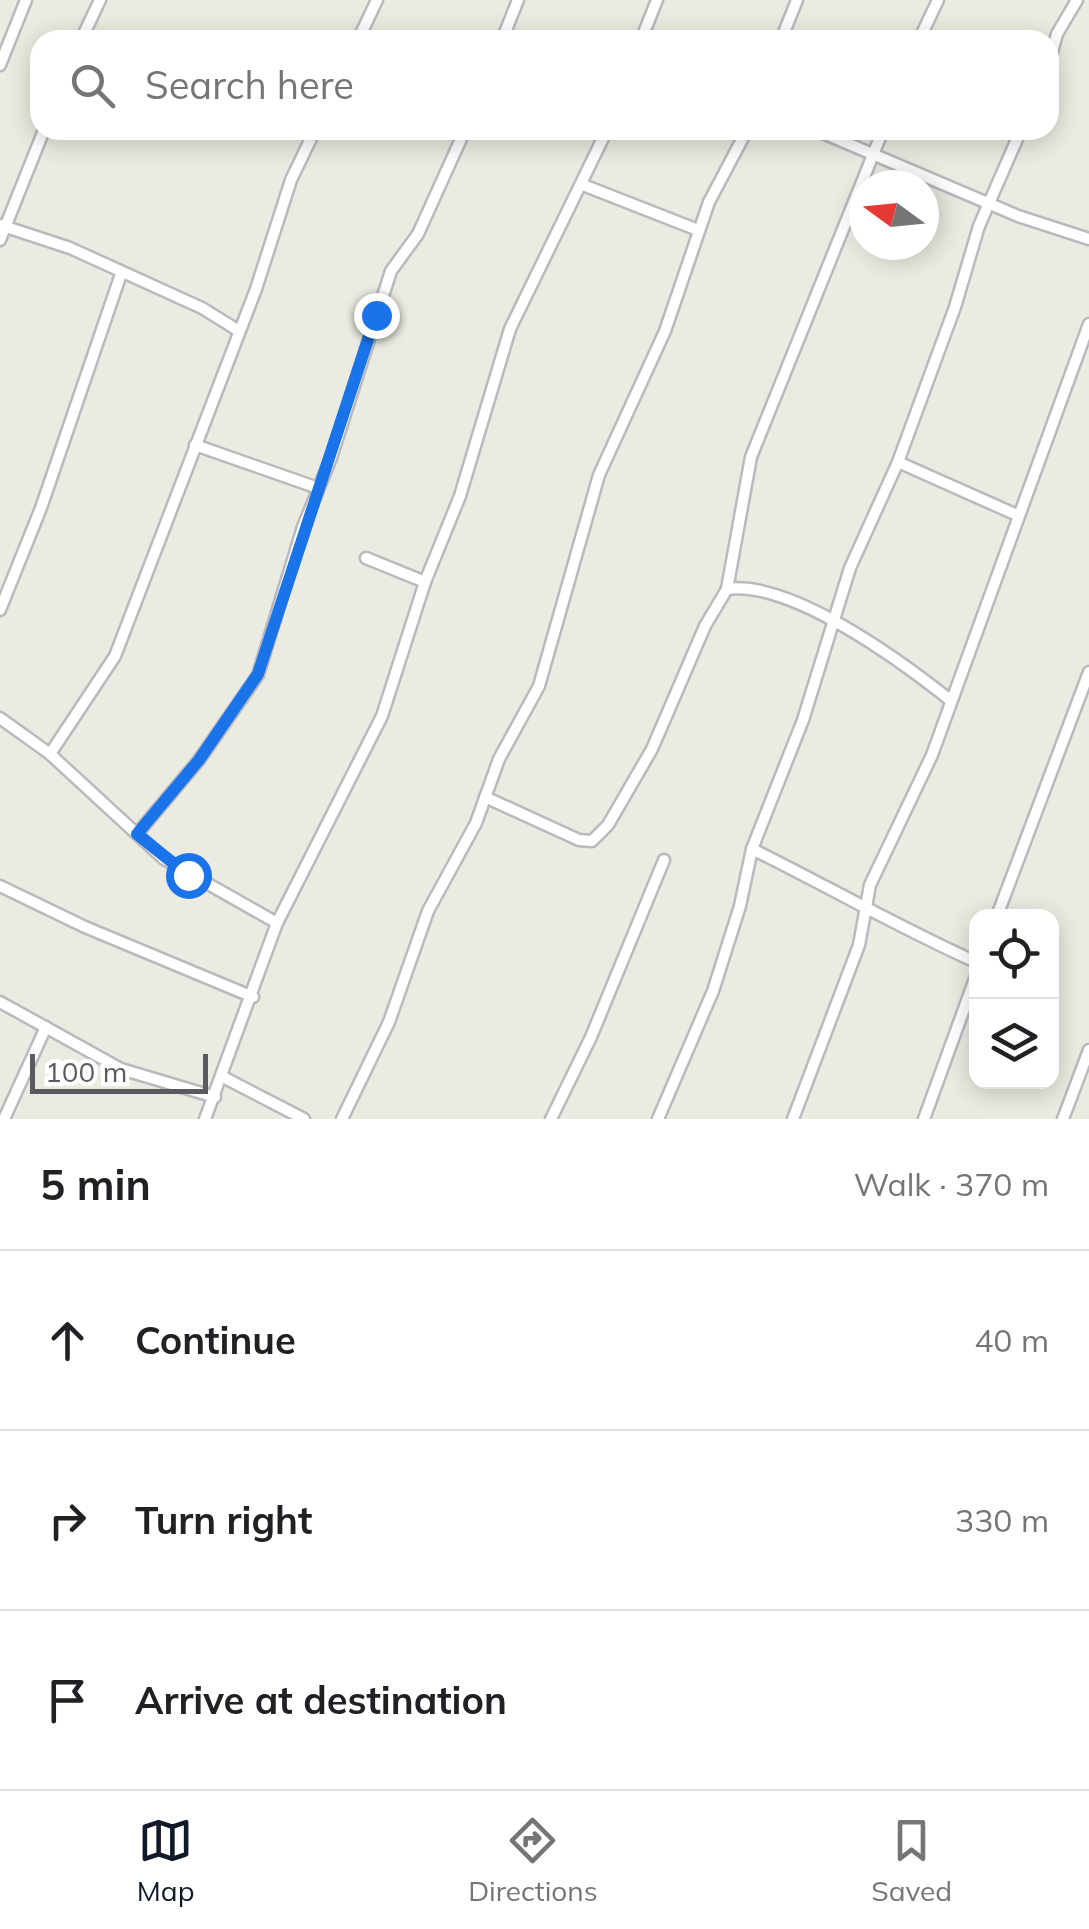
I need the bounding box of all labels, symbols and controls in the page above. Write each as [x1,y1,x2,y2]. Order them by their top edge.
search box [30,30,1059,140]
icon: search [65,58,120,113]
text: Search here [145,61,354,109]
north arrow [849,170,939,260]
route end [354,293,400,339]
route start [166,853,212,899]
map controls [969,909,1059,1089]
button: locate [969,909,1059,999]
button: layers [969,999,1059,1089]
scale bar [30,1049,208,1094]
text: 100 m [45,1054,127,1089]
text: 5 min [40,1158,151,1211]
text: Walk · 370 m [854,1164,1049,1204]
icon: ahead [40,1313,95,1368]
text: Continue [135,1316,296,1364]
text: 40 m [974,1320,1049,1360]
icon: right [40,1493,95,1548]
text: Turn right [135,1496,312,1544]
text: 330 m [955,1500,1049,1540]
icon: arrive [40,1673,95,1728]
text: Arrive at destination [135,1676,507,1724]
tab: Map [137,1813,194,1908]
tab: Directions [468,1813,598,1908]
tab: Saved [871,1813,952,1908]

